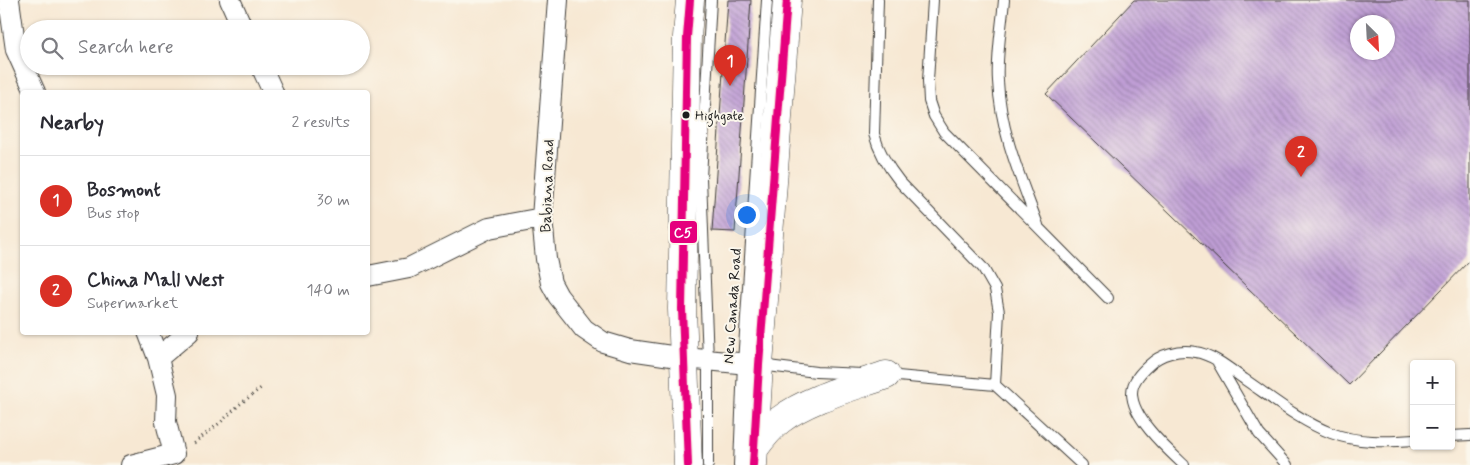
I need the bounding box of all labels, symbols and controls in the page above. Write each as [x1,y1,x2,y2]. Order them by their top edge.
north arrow [1350,15,1395,60]
search box [20,20,370,75]
icon: search [38,34,66,62]
text: Search here [78,35,174,60]
pin: 1 [714,45,746,86]
place label: Highgate [695,107,745,127]
text: Nearby [40,109,104,137]
marker: Highgate [681,110,691,120]
text: 2 results [292,112,350,133]
pin: 2 [1285,136,1317,177]
street label: Babiana Road [536,139,560,233]
text: Bosmont [87,178,161,203]
text: 1 [52,190,60,211]
text: 30 m [317,190,350,211]
your location [734,202,760,228]
text: Bus stop [87,203,140,224]
line badge: C5 [669,220,698,244]
text: C5 [674,224,693,242]
street label: New Canada Road [719,247,747,365]
text: China Mall West [87,268,224,293]
text: 2 [52,280,60,301]
text: 140 m [306,280,350,301]
text: Supermarket [87,293,178,314]
map controls [1410,360,1455,450]
button: + [1410,360,1455,405]
button: − [1410,405,1455,450]

